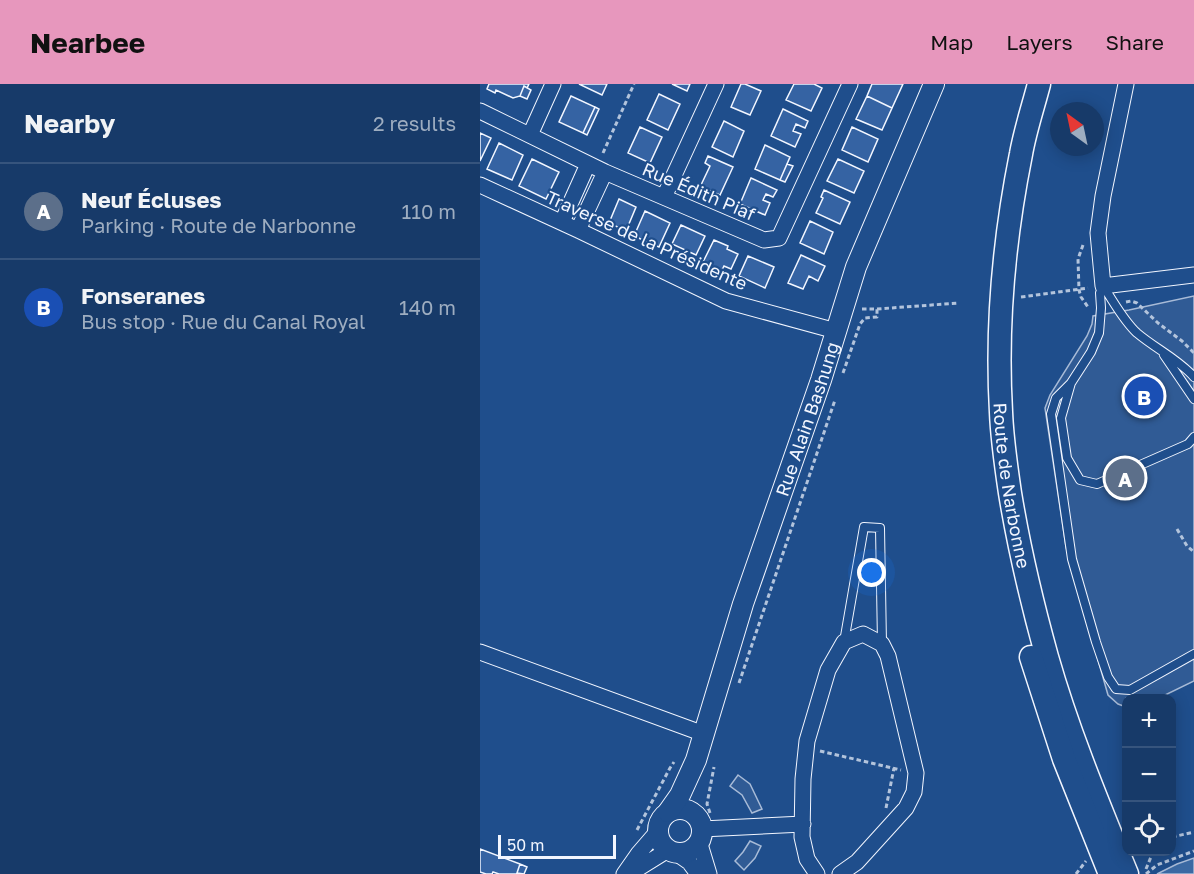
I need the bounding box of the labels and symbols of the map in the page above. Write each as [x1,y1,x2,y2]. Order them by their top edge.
north arrow [1050,102,1104,156]
street label: Rue Édith Piaf [639,157,759,225]
street label: Traverse de la Présidente [543,186,751,294]
street label: Rue Alain Bashung [770,339,843,499]
pin: B [1124,374,1164,418]
street label: Route de Narbonne [989,402,1035,570]
pin: A [1106,456,1144,500]
your location [857,558,886,587]
scale bar [498,832,616,860]

